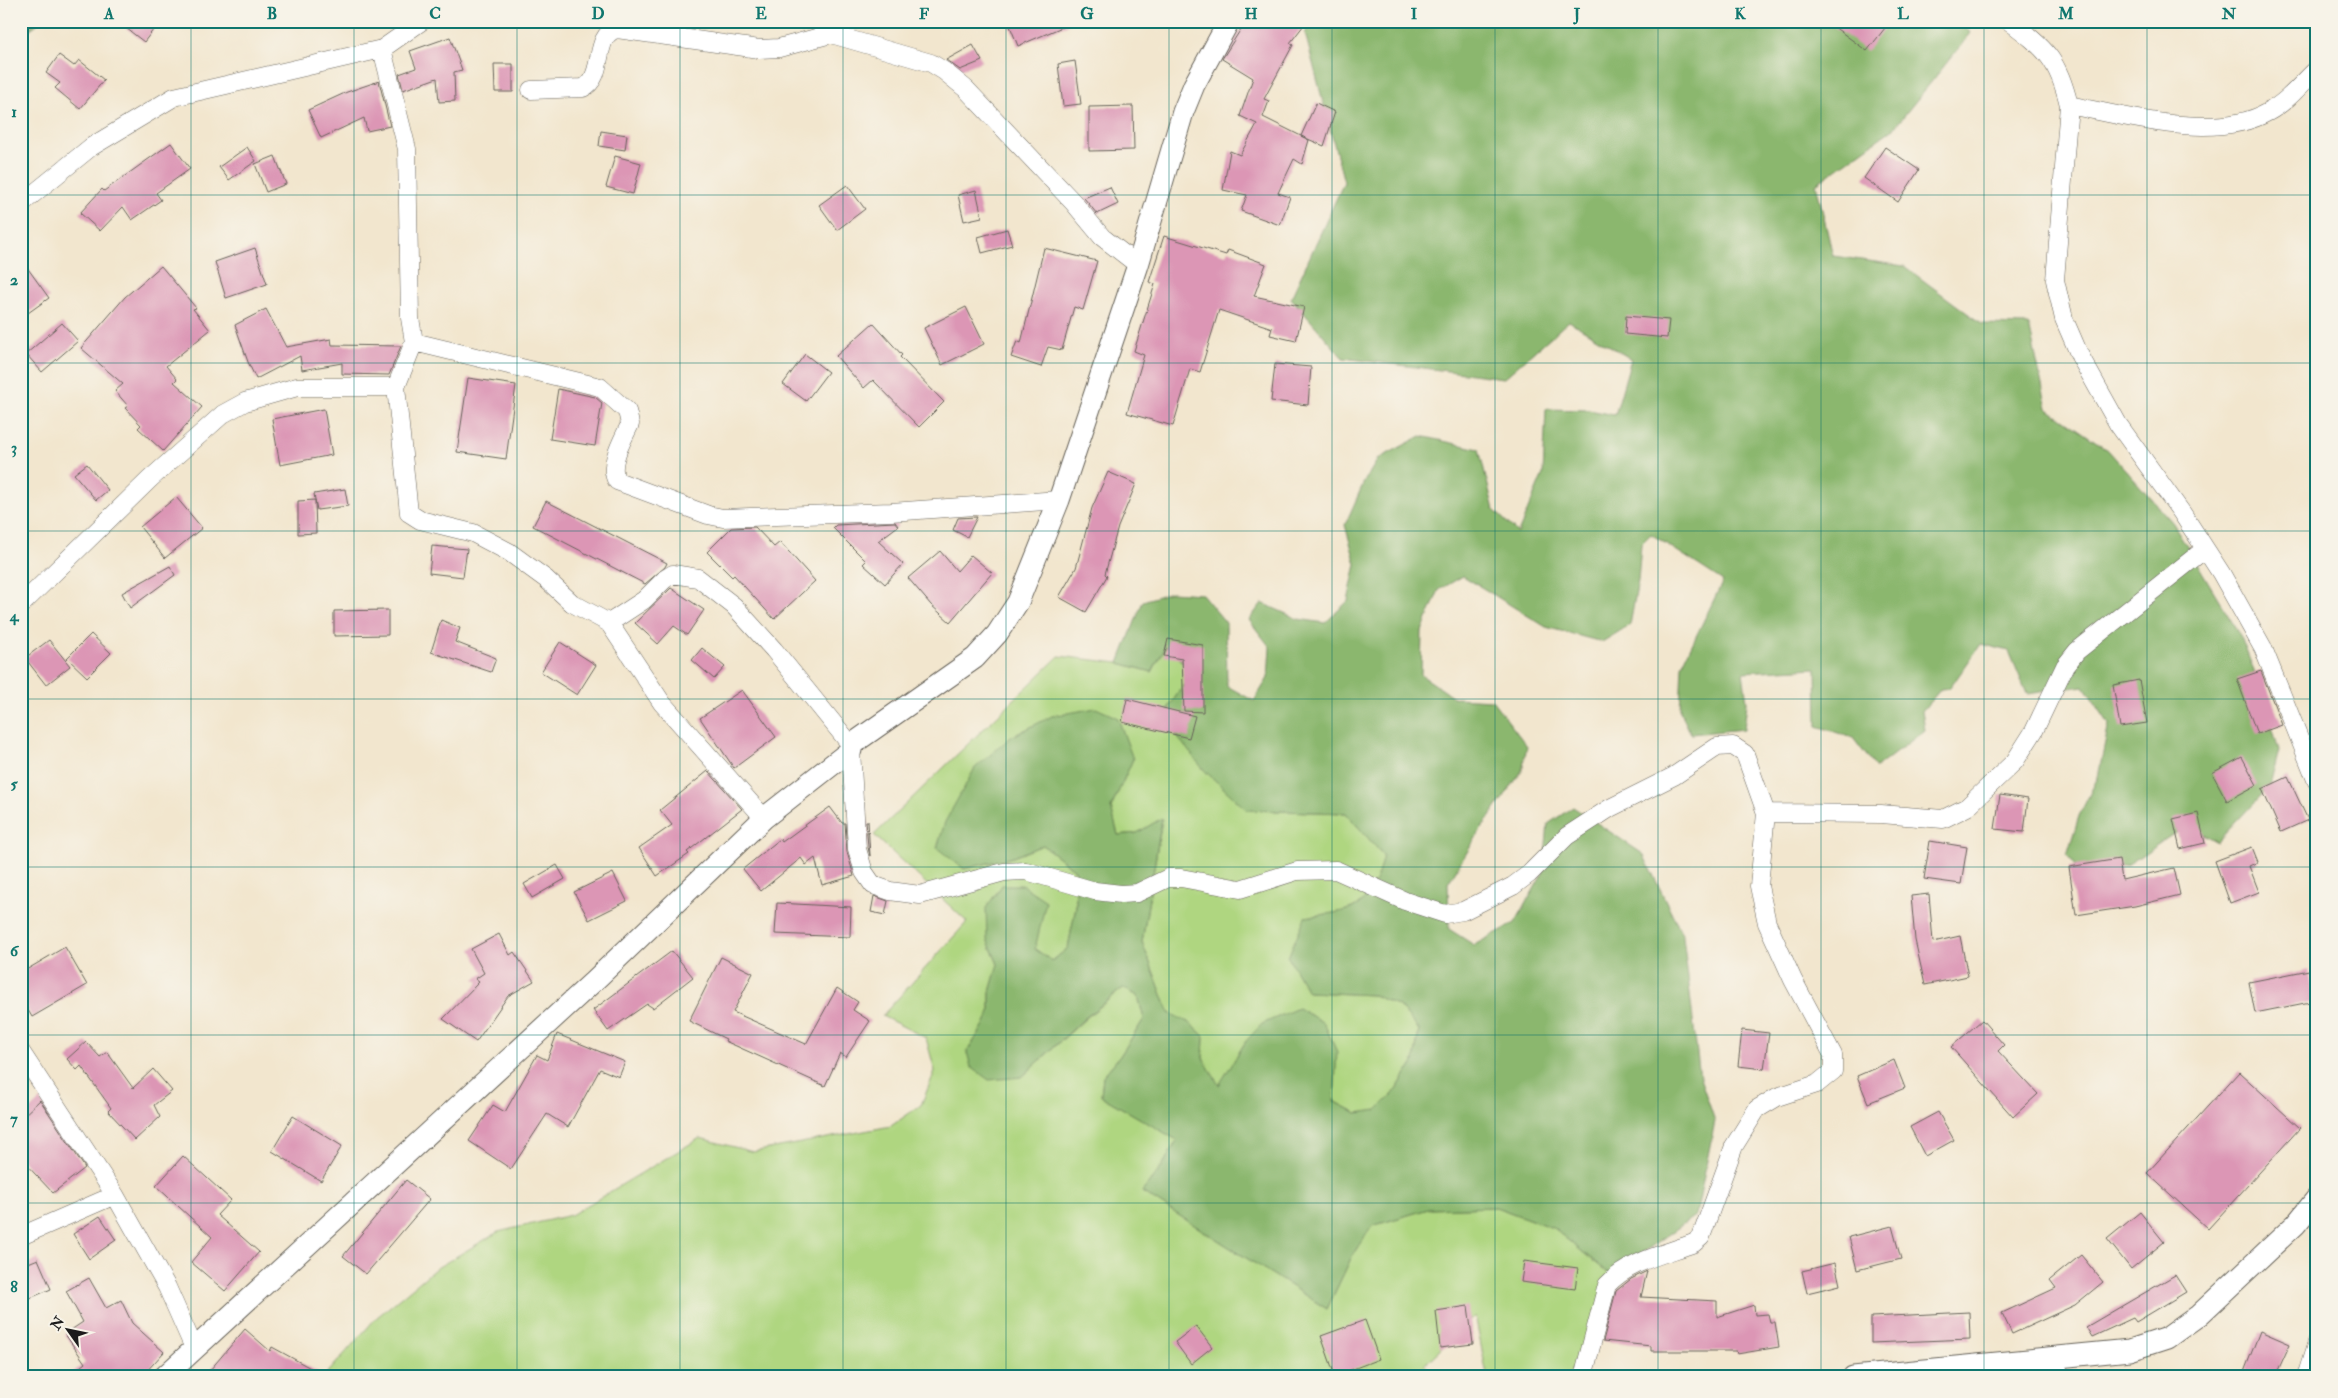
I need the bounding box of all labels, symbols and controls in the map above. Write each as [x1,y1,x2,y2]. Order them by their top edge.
text: A [103,4,115,24]
text: B [267,4,277,24]
text: C [429,4,441,24]
text: D [591,4,605,24]
text: E [755,4,767,24]
text: F [919,4,929,24]
text: G [1080,4,1094,24]
text: H [1244,4,1258,24]
text: I [1411,4,1418,24]
text: J [1573,4,1581,25]
text: K [1734,4,1746,24]
text: L [1897,4,1909,24]
text: M [2057,4,2074,24]
text: N [2221,4,2237,24]
text: 1 [11,102,17,122]
text: 2 [10,270,18,290]
text: 3 [11,438,17,458]
text: 4 [9,606,20,626]
text: 5 [10,774,18,794]
text: 6 [10,941,20,961]
text: 7 [10,1109,18,1129]
text: 8 [10,1277,18,1297]
north arrow [42,1306,92,1356]
text: N [46,1313,68,1334]

